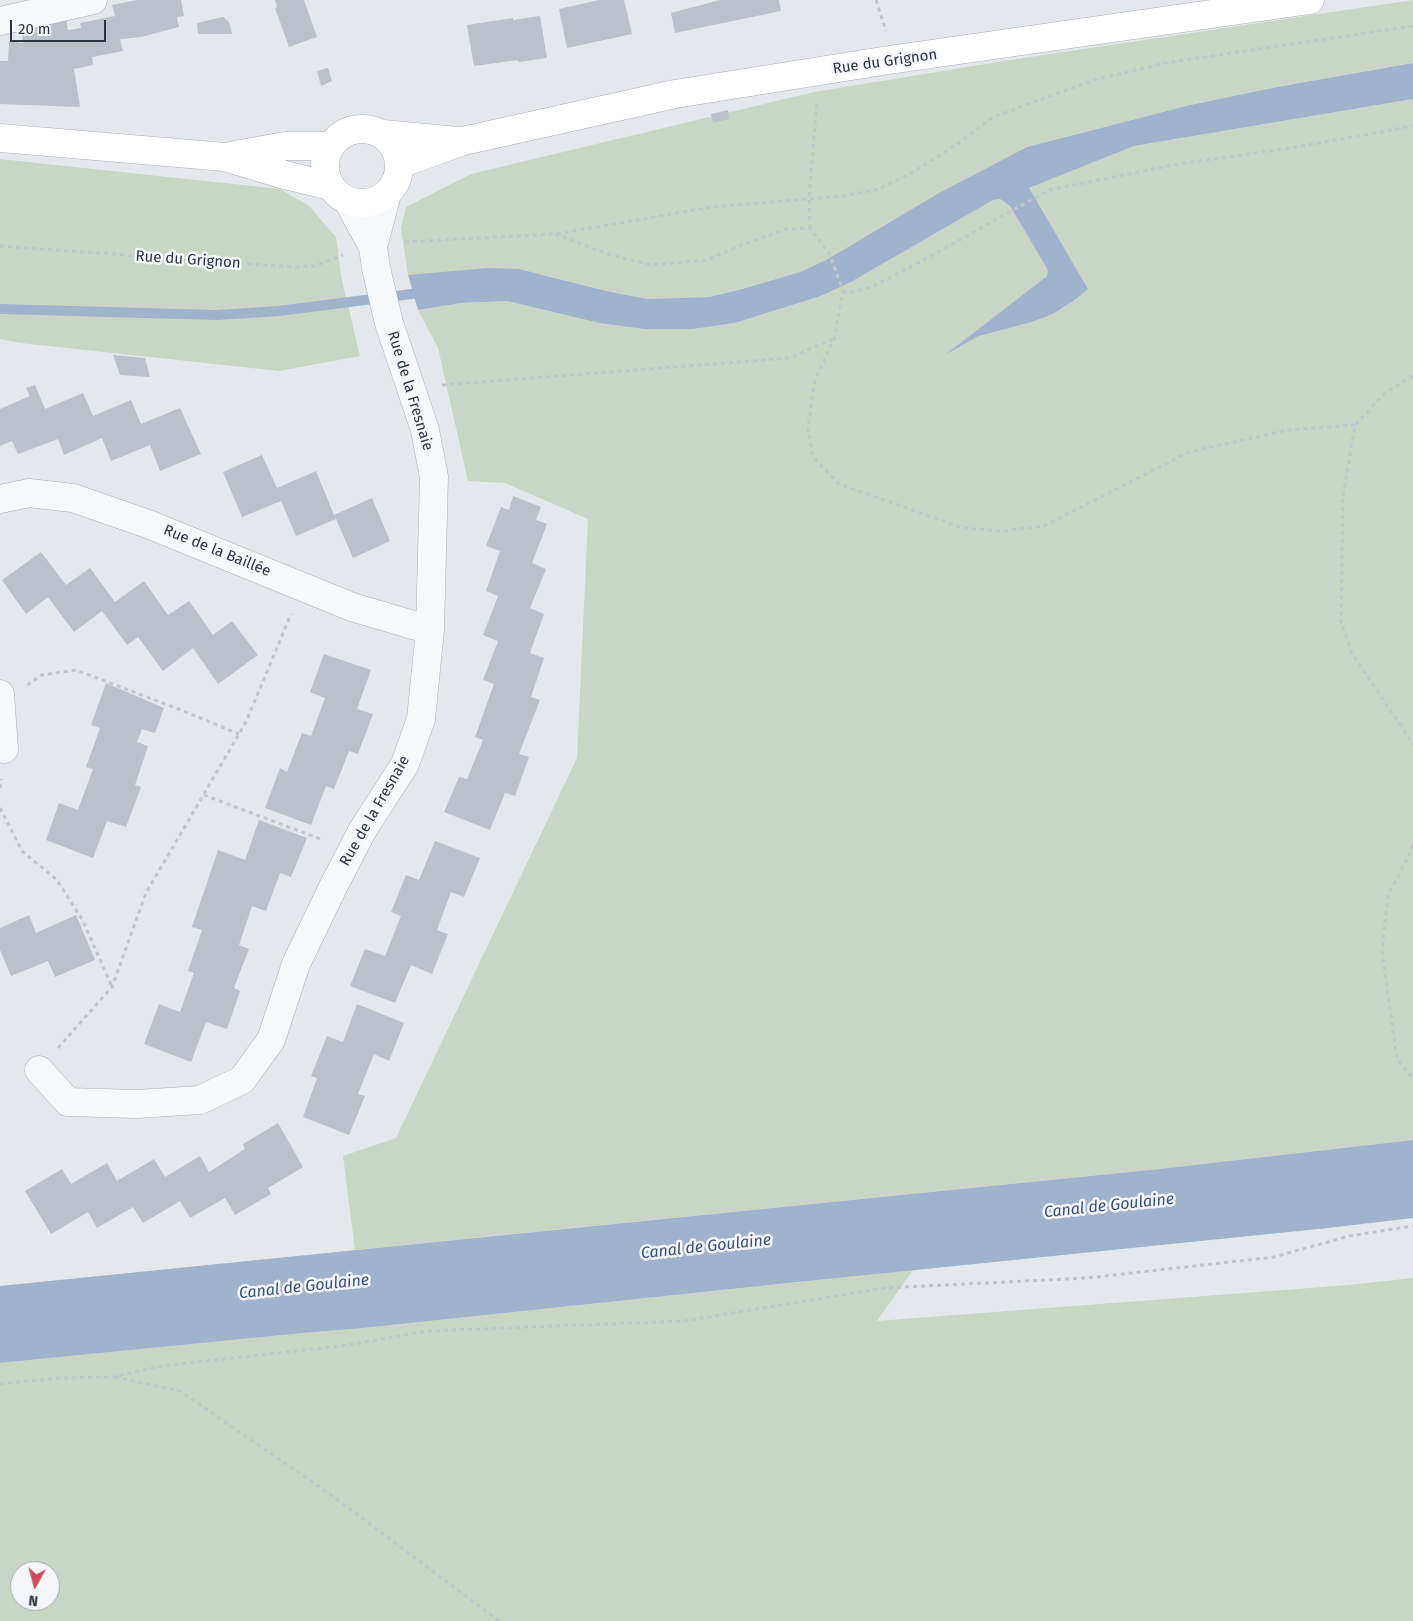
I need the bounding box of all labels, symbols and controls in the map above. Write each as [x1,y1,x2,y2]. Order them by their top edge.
scale bar [12,10,109,42]
text: 20 m [18,20,51,38]
street label: Rue du Grignon [832,46,938,78]
street label: Rue du Grignon [135,247,241,273]
street label: Rue de la Fresnaie [383,329,437,453]
street label: Rue de la Baillée [161,521,273,581]
street label: Rue de la Fresnaie [336,753,414,869]
water label: Canal de Goulaine [1043,1190,1175,1222]
water label: Canal de Goulaine [640,1231,772,1263]
water label: Canal de Goulaine [238,1271,370,1303]
north arrow [10,1561,60,1611]
text: N [28,1591,39,1609]

